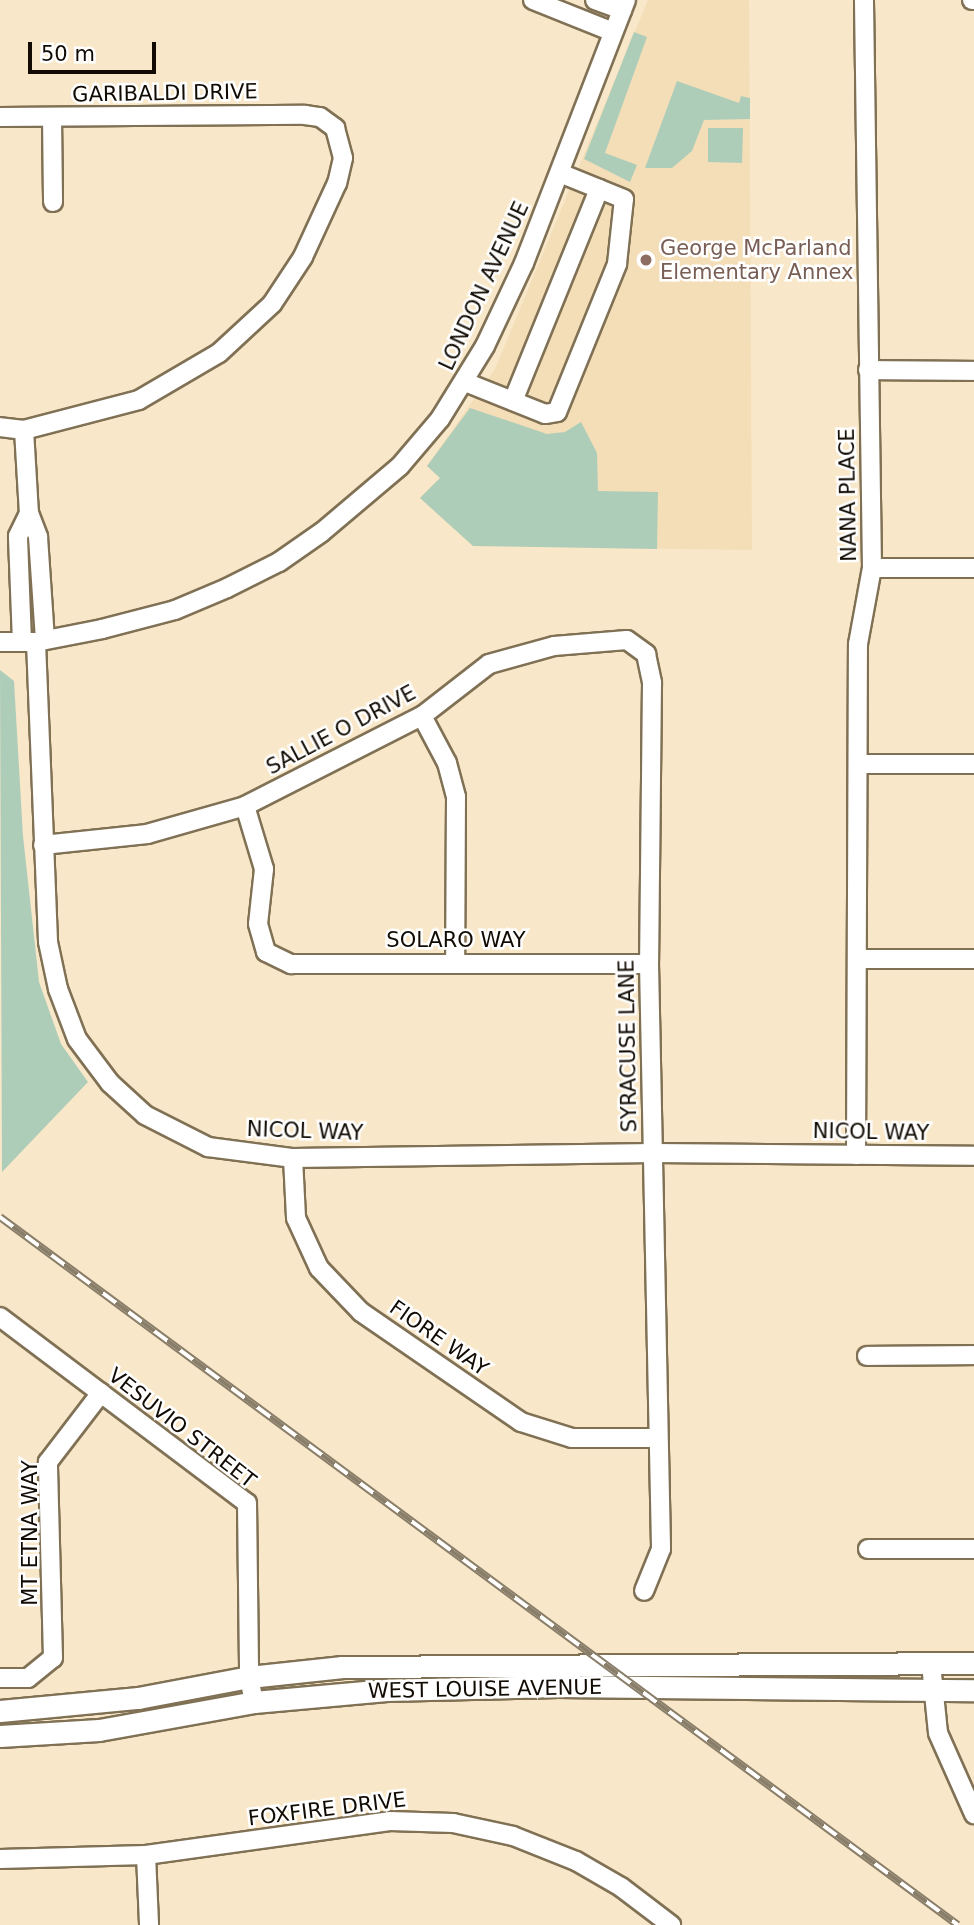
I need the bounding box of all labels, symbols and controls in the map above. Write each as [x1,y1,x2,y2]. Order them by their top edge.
scale bar [32,28,159,72]
text: 50 m [41,42,95,66]
street label: GARIBALDI DRIVE [72,79,258,107]
street label: LONDON AVENUE [434,198,534,374]
place label: George McParland Elementary Annex [660,235,854,285]
marker: George McParland Elementary Annex [638,252,654,268]
street label: NANA PLACE [834,428,862,562]
street label: SALLIE O DRIVE [262,680,420,780]
street label: SOLARO WAY [386,927,526,953]
street label: SYRACUSE LANE [614,959,642,1133]
street label: NICOL WAY [246,1116,364,1146]
street label: NICOL WAY [812,1118,930,1146]
street label: FIORE WAY [385,1295,493,1381]
street label: VESUVIO STREET [103,1363,261,1493]
street label: MT ETNA WAY [17,1460,43,1606]
street label: WEST LOUISE AVENUE [368,1674,602,1704]
street label: FOXFIRE DRIVE [247,1787,407,1831]

